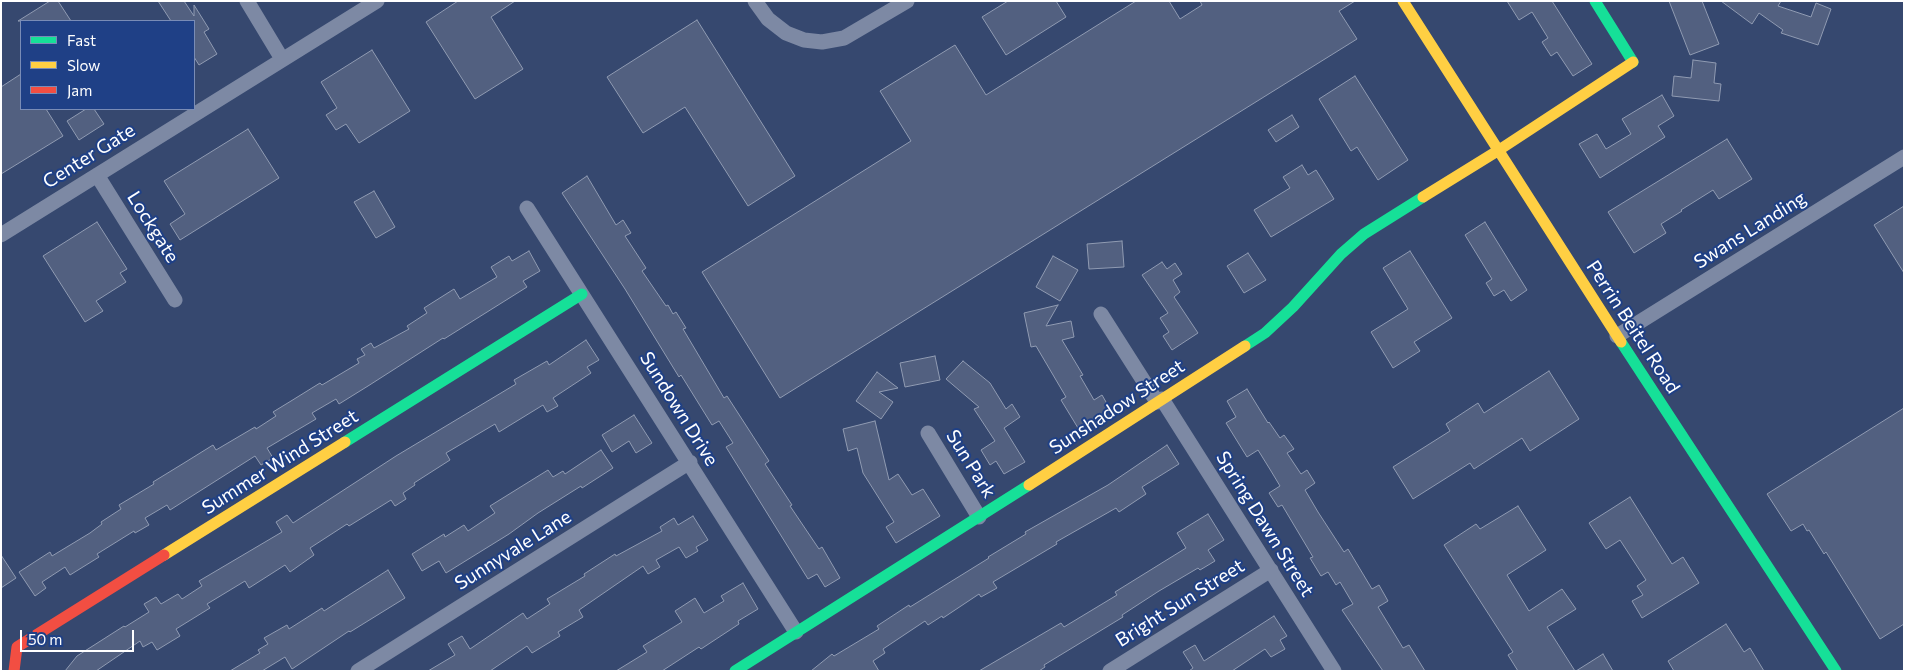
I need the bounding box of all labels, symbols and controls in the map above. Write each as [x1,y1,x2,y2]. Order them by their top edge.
legend [20,20,195,110]
text: Fast [67,31,96,49]
text: Slow [67,56,100,74]
text: Jam [67,81,92,99]
street label: Center Gate [39,119,139,193]
street label: Lockgate [122,187,184,267]
street label: Swans Landing [1690,187,1810,273]
street label: Perrin Beitel Road [1582,256,1684,398]
street label: Sundown Drive [635,348,723,470]
street label: Sunshadow Street [1045,355,1189,459]
street label: Summer Wind Street [198,405,362,519]
street label: Sun Park [941,426,1001,502]
street label: Spring Dawn Street [1211,447,1319,601]
street label: Sunnyvale Lane [451,505,575,595]
street label: Bright Sun Street [1111,554,1249,652]
scale bar [22,620,136,652]
text: 50 m [28,630,62,648]

